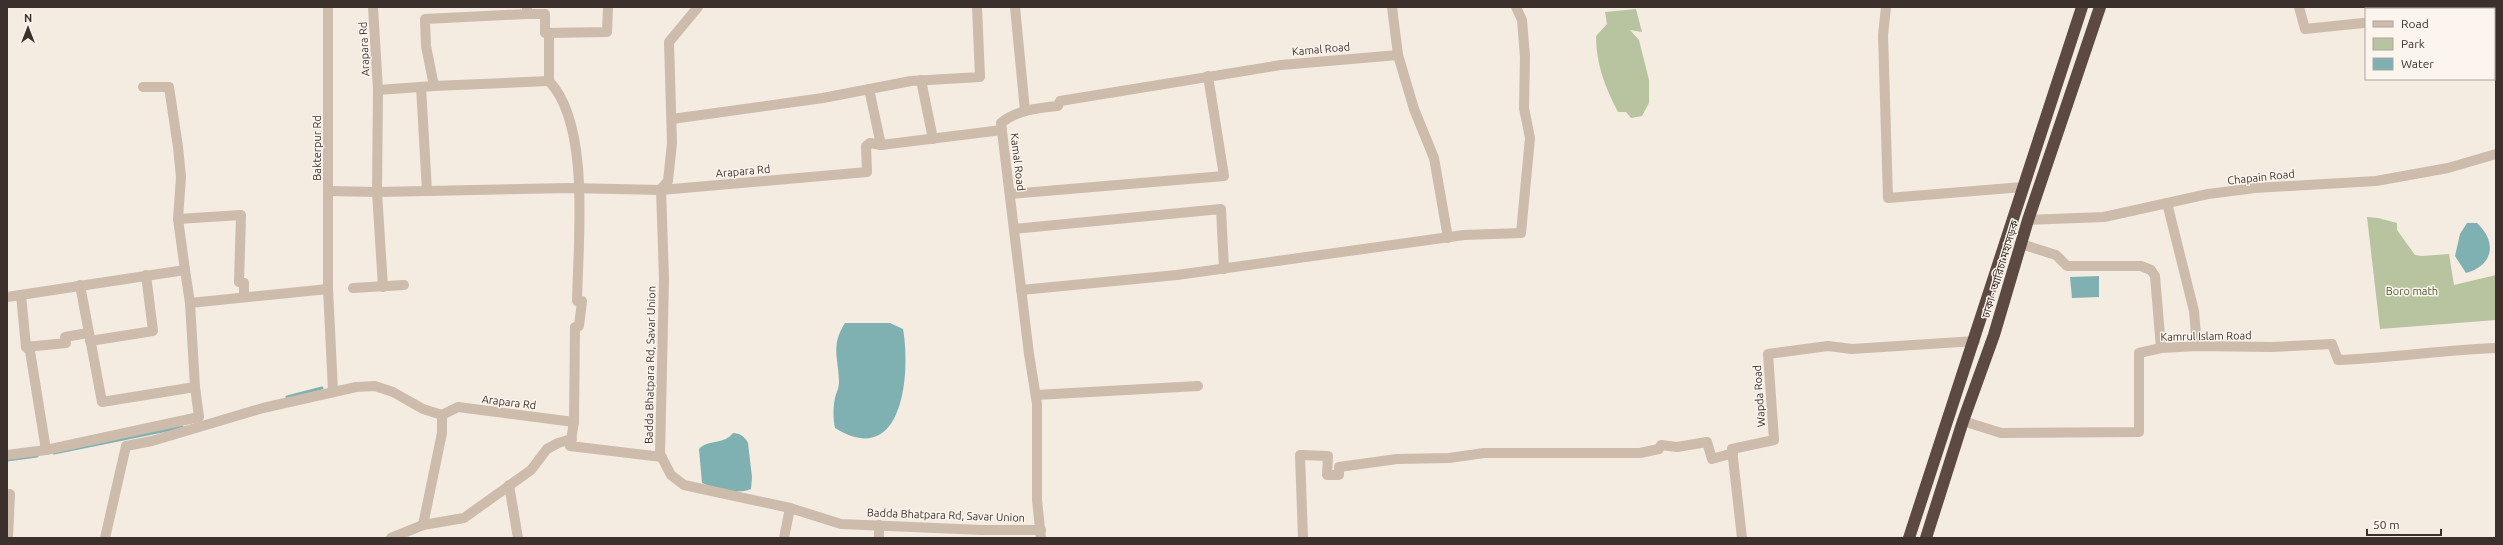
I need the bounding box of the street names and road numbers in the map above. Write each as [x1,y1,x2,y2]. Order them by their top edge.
street label: Arapara Rd [357,21,371,77]
street label: Kamal Road [1291,40,1351,58]
street label: Bakterpur Rd [311,115,323,181]
street label: Kamal Road [1008,132,1028,192]
street label: Arapara Rd [715,163,771,179]
street label: Chapain Road [2227,167,2295,187]
street label: ঢাকা - আরিচা মহাসড়ক [1979,219,2021,320]
street label: Badda Bhatpara Rd, Savar Union [643,286,657,444]
street label: Kamrul Islam Road [2160,329,2252,343]
street label: Wapda Road [1751,365,1767,427]
street label: Arapara Rd [481,393,537,411]
street label: Badda Bhatpara Rd, Savar Union [867,506,1025,524]

